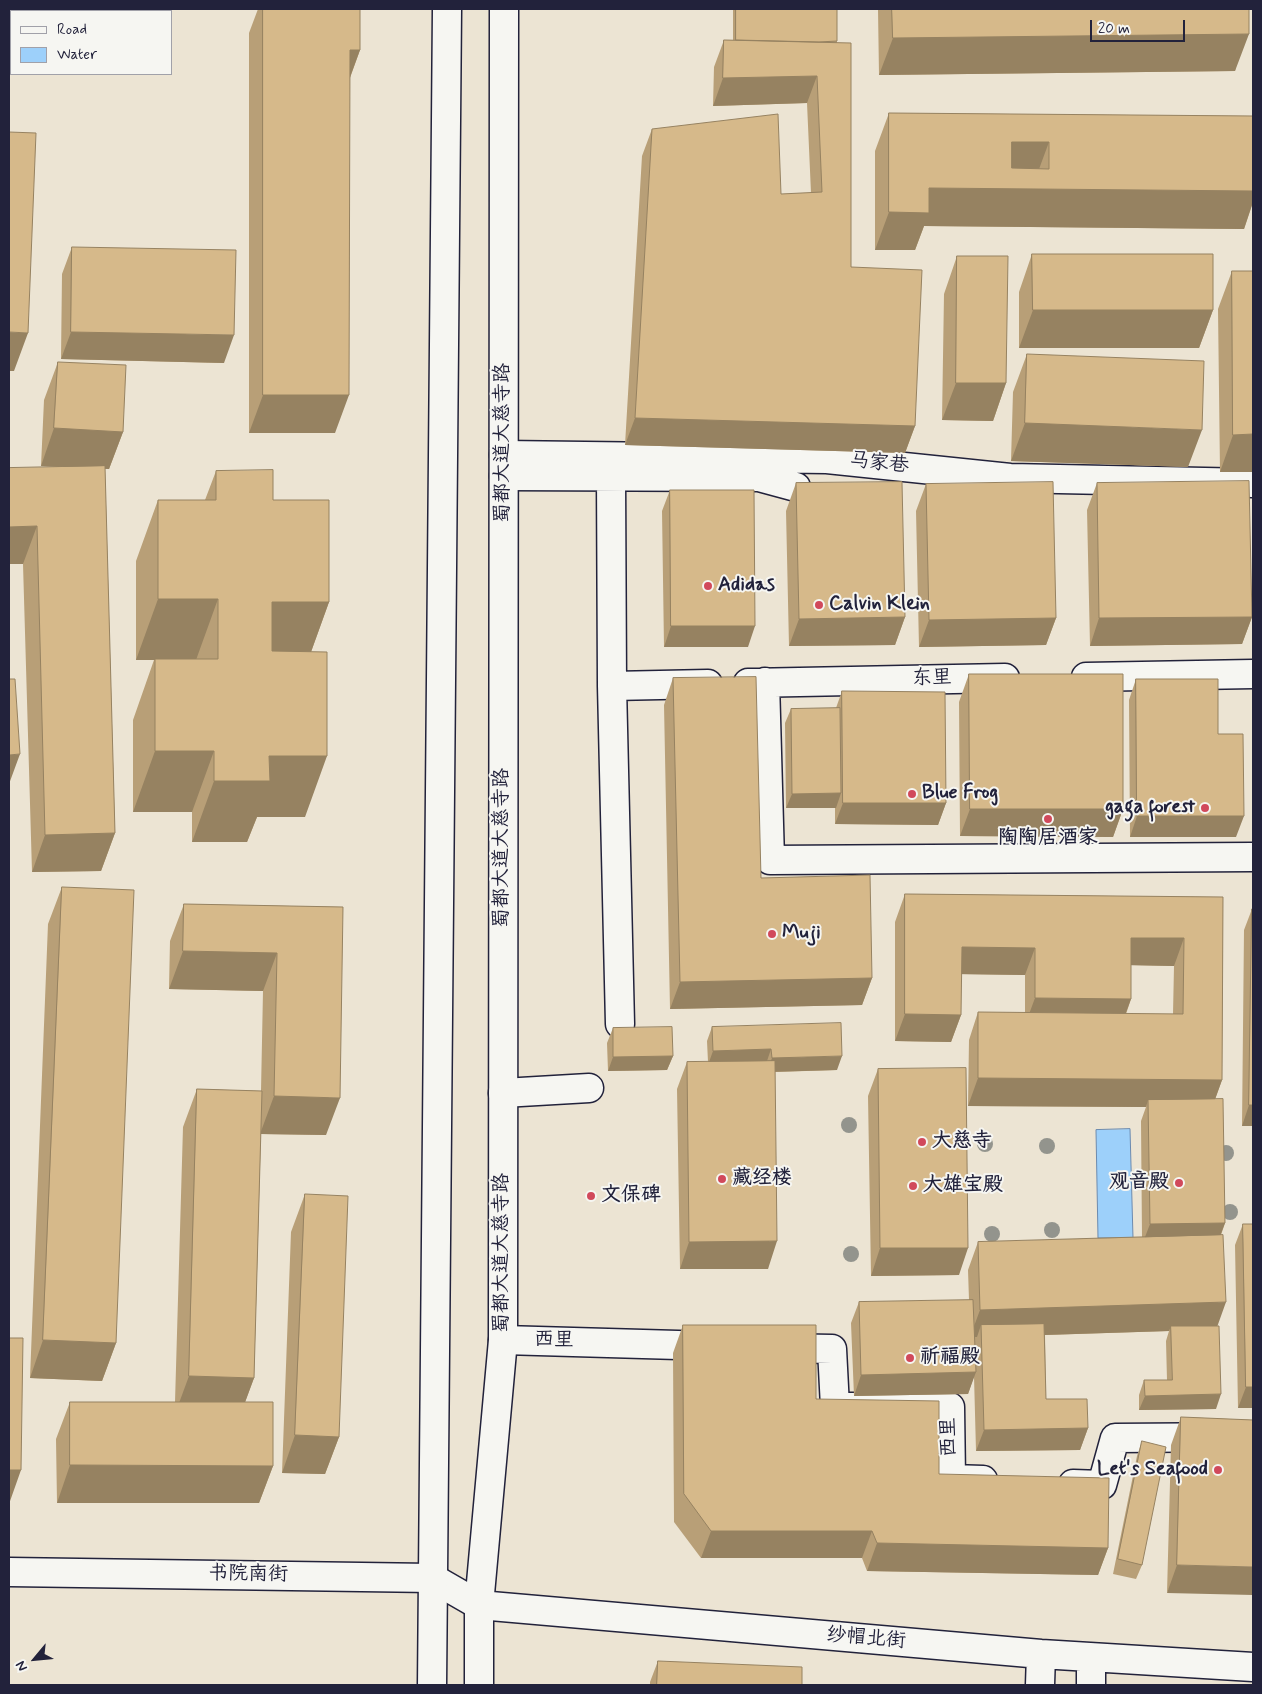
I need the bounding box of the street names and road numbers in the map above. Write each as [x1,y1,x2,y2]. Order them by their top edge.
street label: 蜀都大道大慈寺路 [492,363,516,523]
street label: 马家巷 [848,449,910,479]
street label: 东里 [912,667,952,691]
street label: 蜀都大道大慈寺路 [491,768,515,928]
street label: 蜀都大道大慈寺路 [491,1173,515,1333]
street label: 西里 [534,1328,574,1354]
street label: 西里 [938,1417,962,1457]
street label: 书院南街 [208,1562,288,1588]
street label: 纱帽北街 [825,1624,907,1654]

